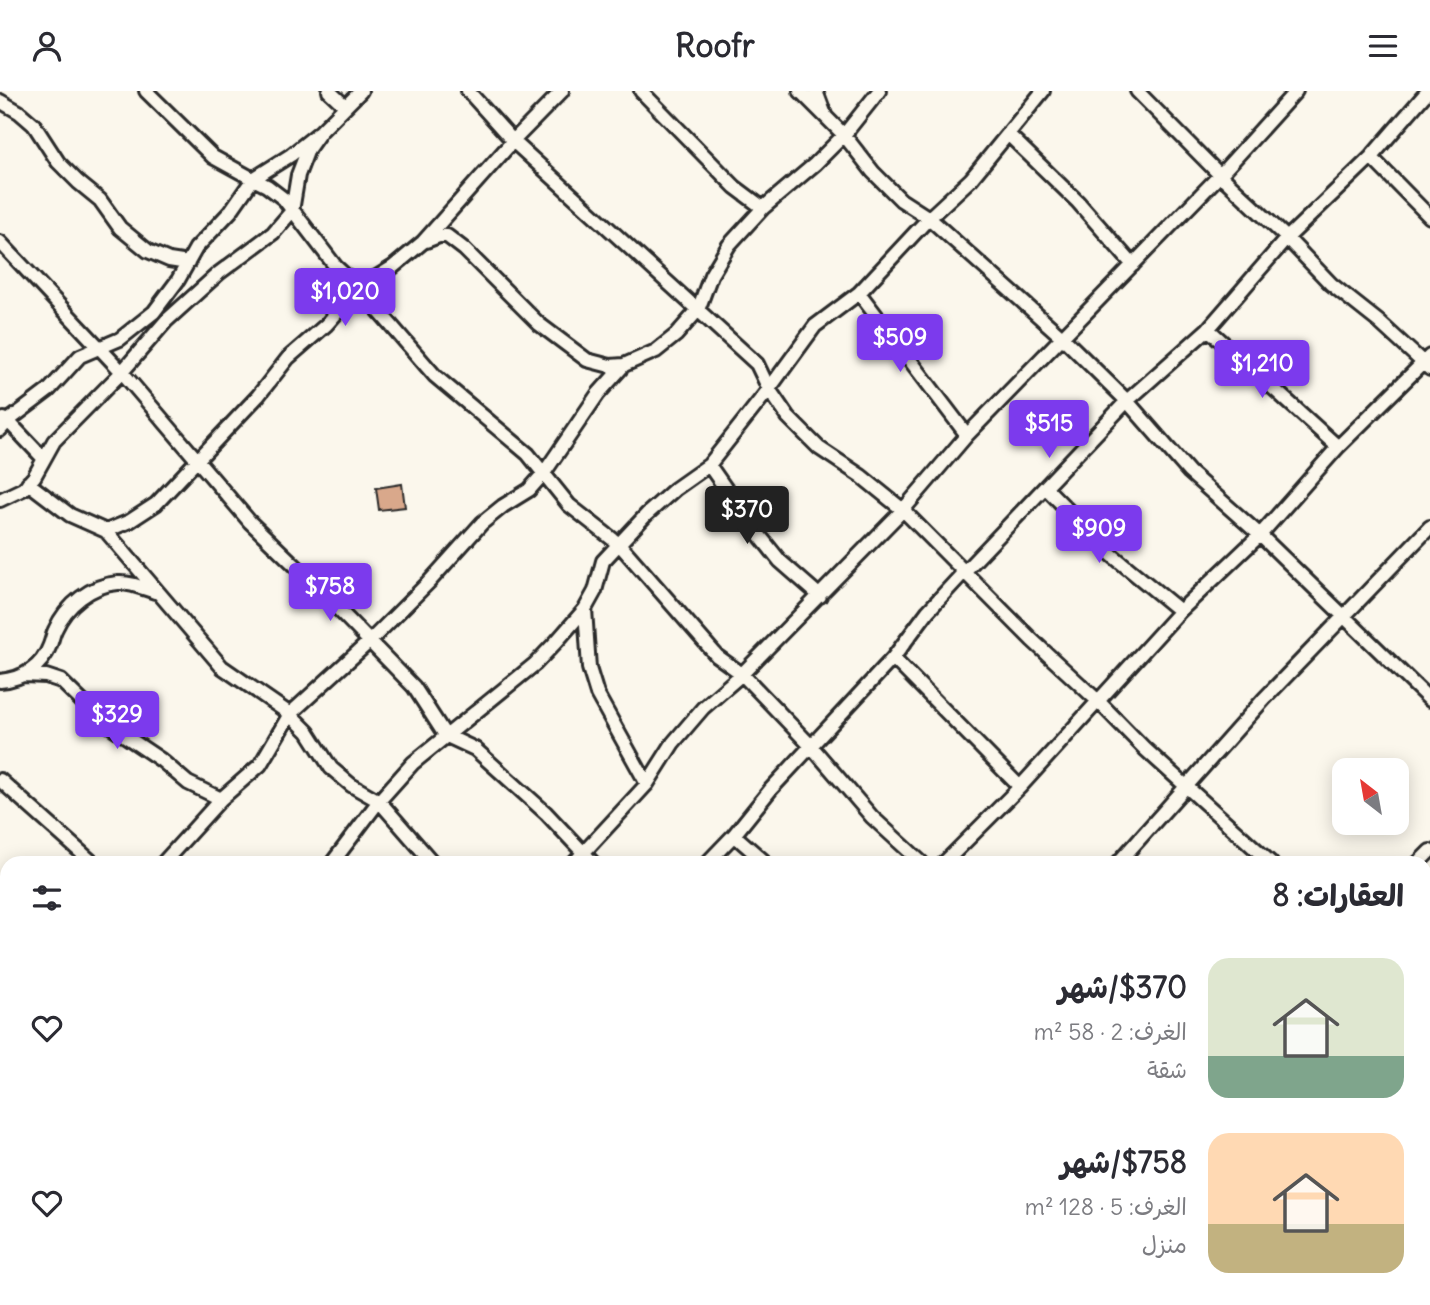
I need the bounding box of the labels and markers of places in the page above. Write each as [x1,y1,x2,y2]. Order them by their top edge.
pin: $1,020 [288,268,402,328]
pin: $509 [859,315,941,374]
pin: $1,210 [1205,341,1319,400]
pin: $515 [1008,401,1090,460]
pin: $370 [706,487,788,546]
pin: $909 [1058,505,1140,565]
pin: $758 [289,563,371,623]
pin: $329 [76,691,158,751]

